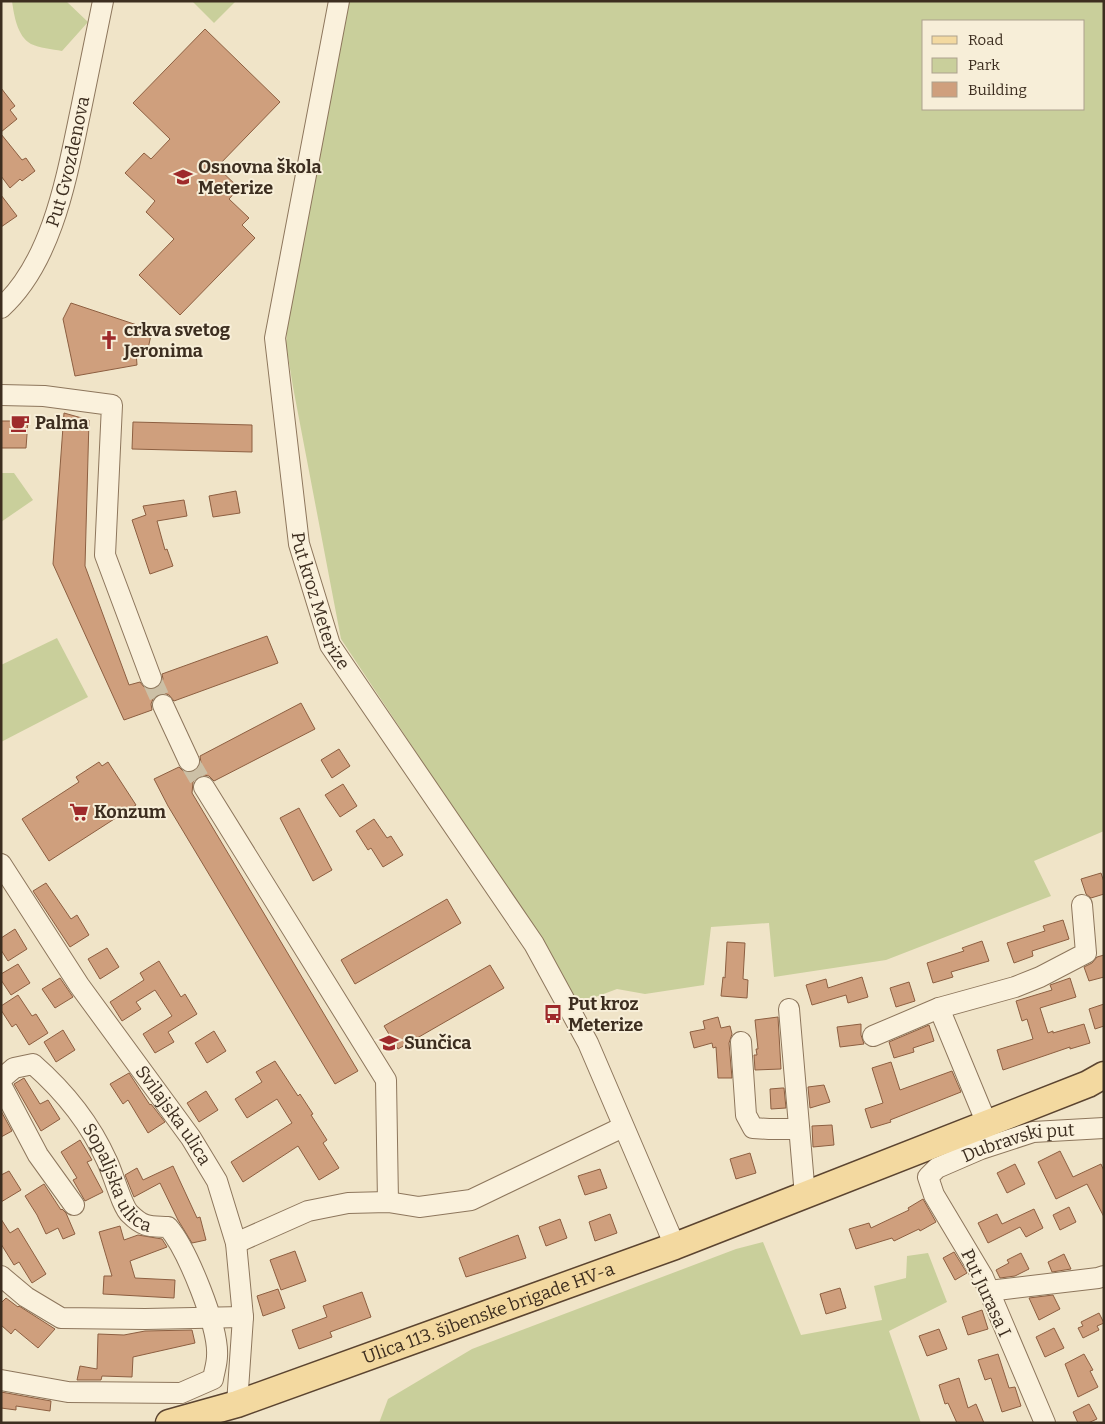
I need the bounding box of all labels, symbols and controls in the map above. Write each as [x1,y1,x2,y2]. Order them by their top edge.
legend [922,20,1085,110]
text: Road [968,31,1003,49]
text: Park [968,56,1000,74]
text: Building [968,81,1027,99]
street label: Put Gvozdenova [41,94,94,230]
place label: Osnovna škola Meterize [198,156,322,199]
school or university icon: Osnovna škola Meterize [172,166,194,188]
place label: crkva svetog Jeronima [123,319,231,362]
church icon: crkva svetog Jeronima [98,329,120,351]
cafe icon: Palma [9,412,31,434]
place label: Palma [35,412,89,434]
street label: Put kroz Meterize [287,531,355,674]
supermarket icon: Konzum [68,801,90,823]
place label: Konzum [94,801,166,823]
place label: Put kroz Meterize [568,993,643,1036]
bus stop icon: Put kroz Meterize [542,1003,564,1025]
school or university icon: Sunčica [378,1032,400,1054]
place label: Sunčica [404,1032,471,1054]
street label: Svilajska ulica [131,1061,216,1169]
street label: Sopaljska ulica [78,1119,154,1237]
street label: Dubravski put [958,1119,1076,1167]
street label: Put Jurasa I [956,1246,1016,1340]
street label: Ulica 113. šibenske brigade HV-a [360,1258,618,1369]

